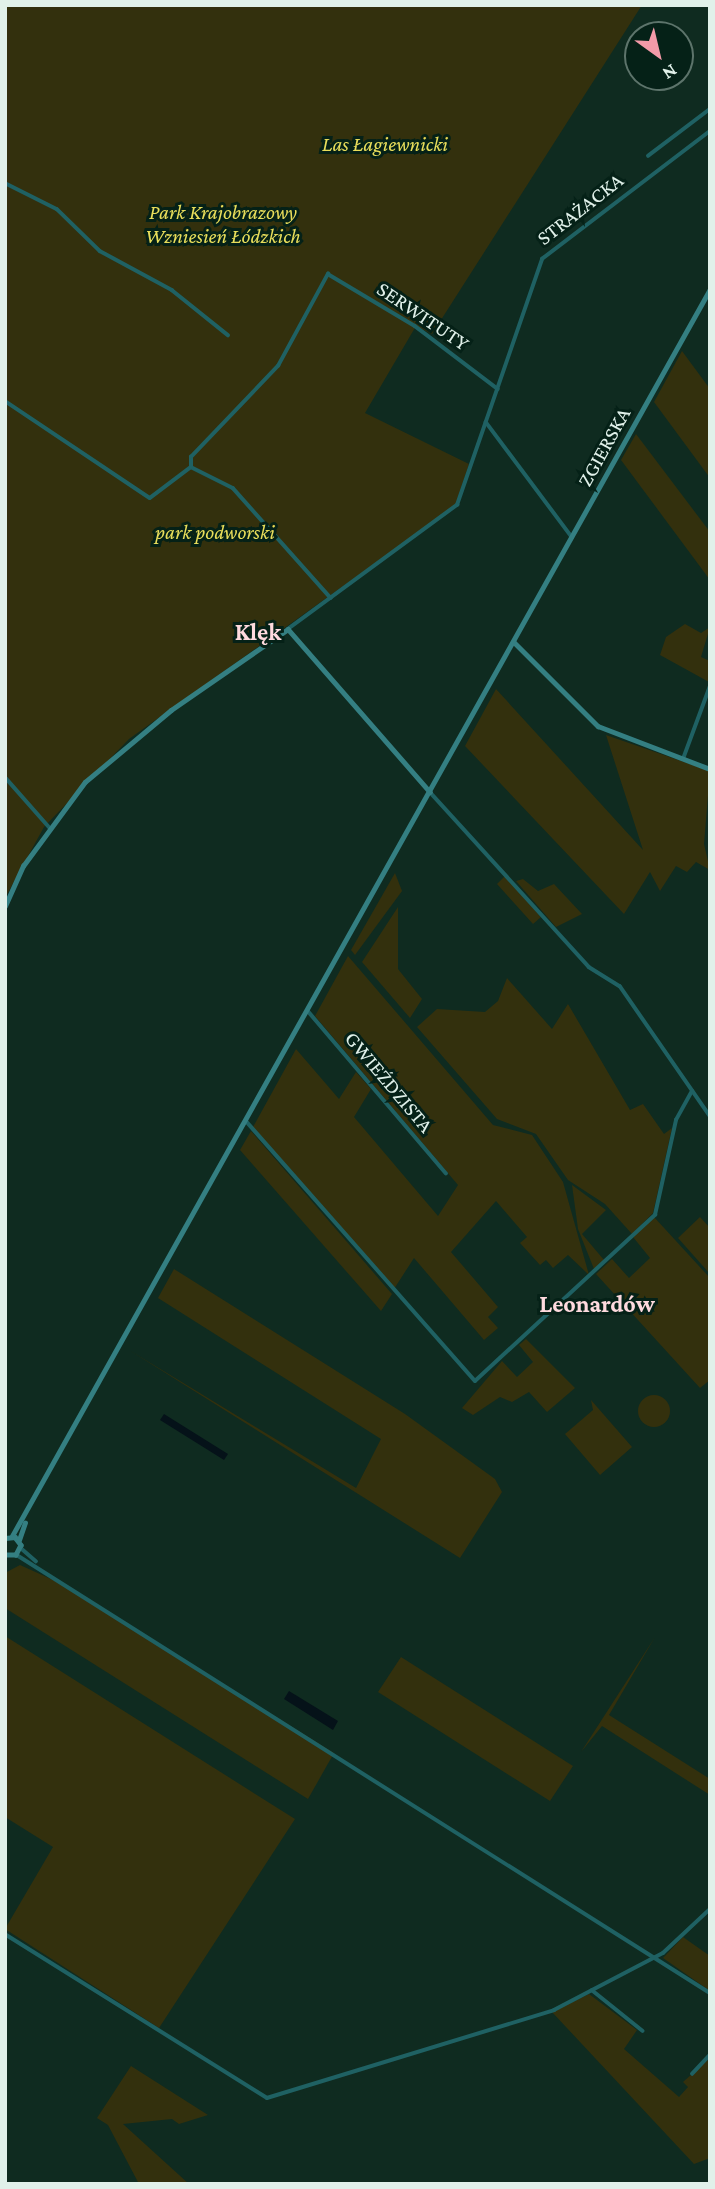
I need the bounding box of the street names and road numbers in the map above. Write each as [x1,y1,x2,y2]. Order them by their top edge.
street label: STRAŻACKA [532,167,628,251]
street label: SERWITUTY [372,276,474,356]
street label: ZGIERSKA [572,403,636,491]
street label: GWIEŹDZISTA [339,1026,439,1138]

